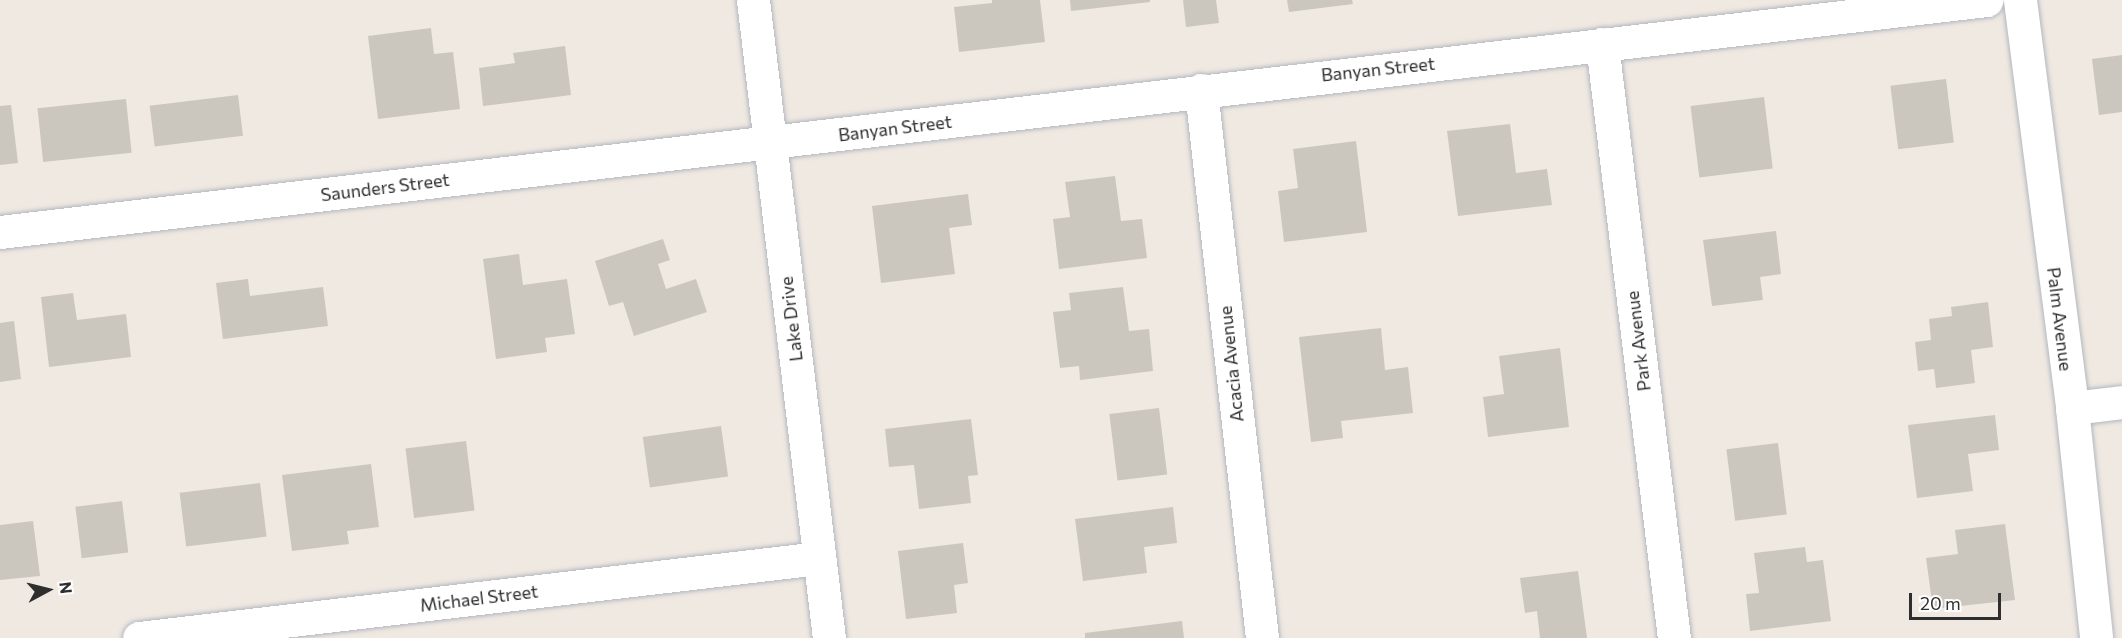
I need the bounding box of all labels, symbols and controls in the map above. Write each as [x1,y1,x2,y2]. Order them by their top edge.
street label: Banyan Street [1320,52,1436,86]
street label: Banyan Street [837,110,953,146]
street label: Saunders Street [319,168,451,206]
street label: Palm Avenue [2043,266,2077,372]
street label: Lake Drive [775,275,807,363]
street label: Park Avenue [1621,290,1655,392]
street label: Acacia Avenue [1214,305,1248,423]
north arrow [18,560,78,620]
street label: Michael Street [419,580,539,616]
text: N [56,581,77,595]
scale bar [1912,581,2004,619]
text: 20 m [1920,592,1961,614]

